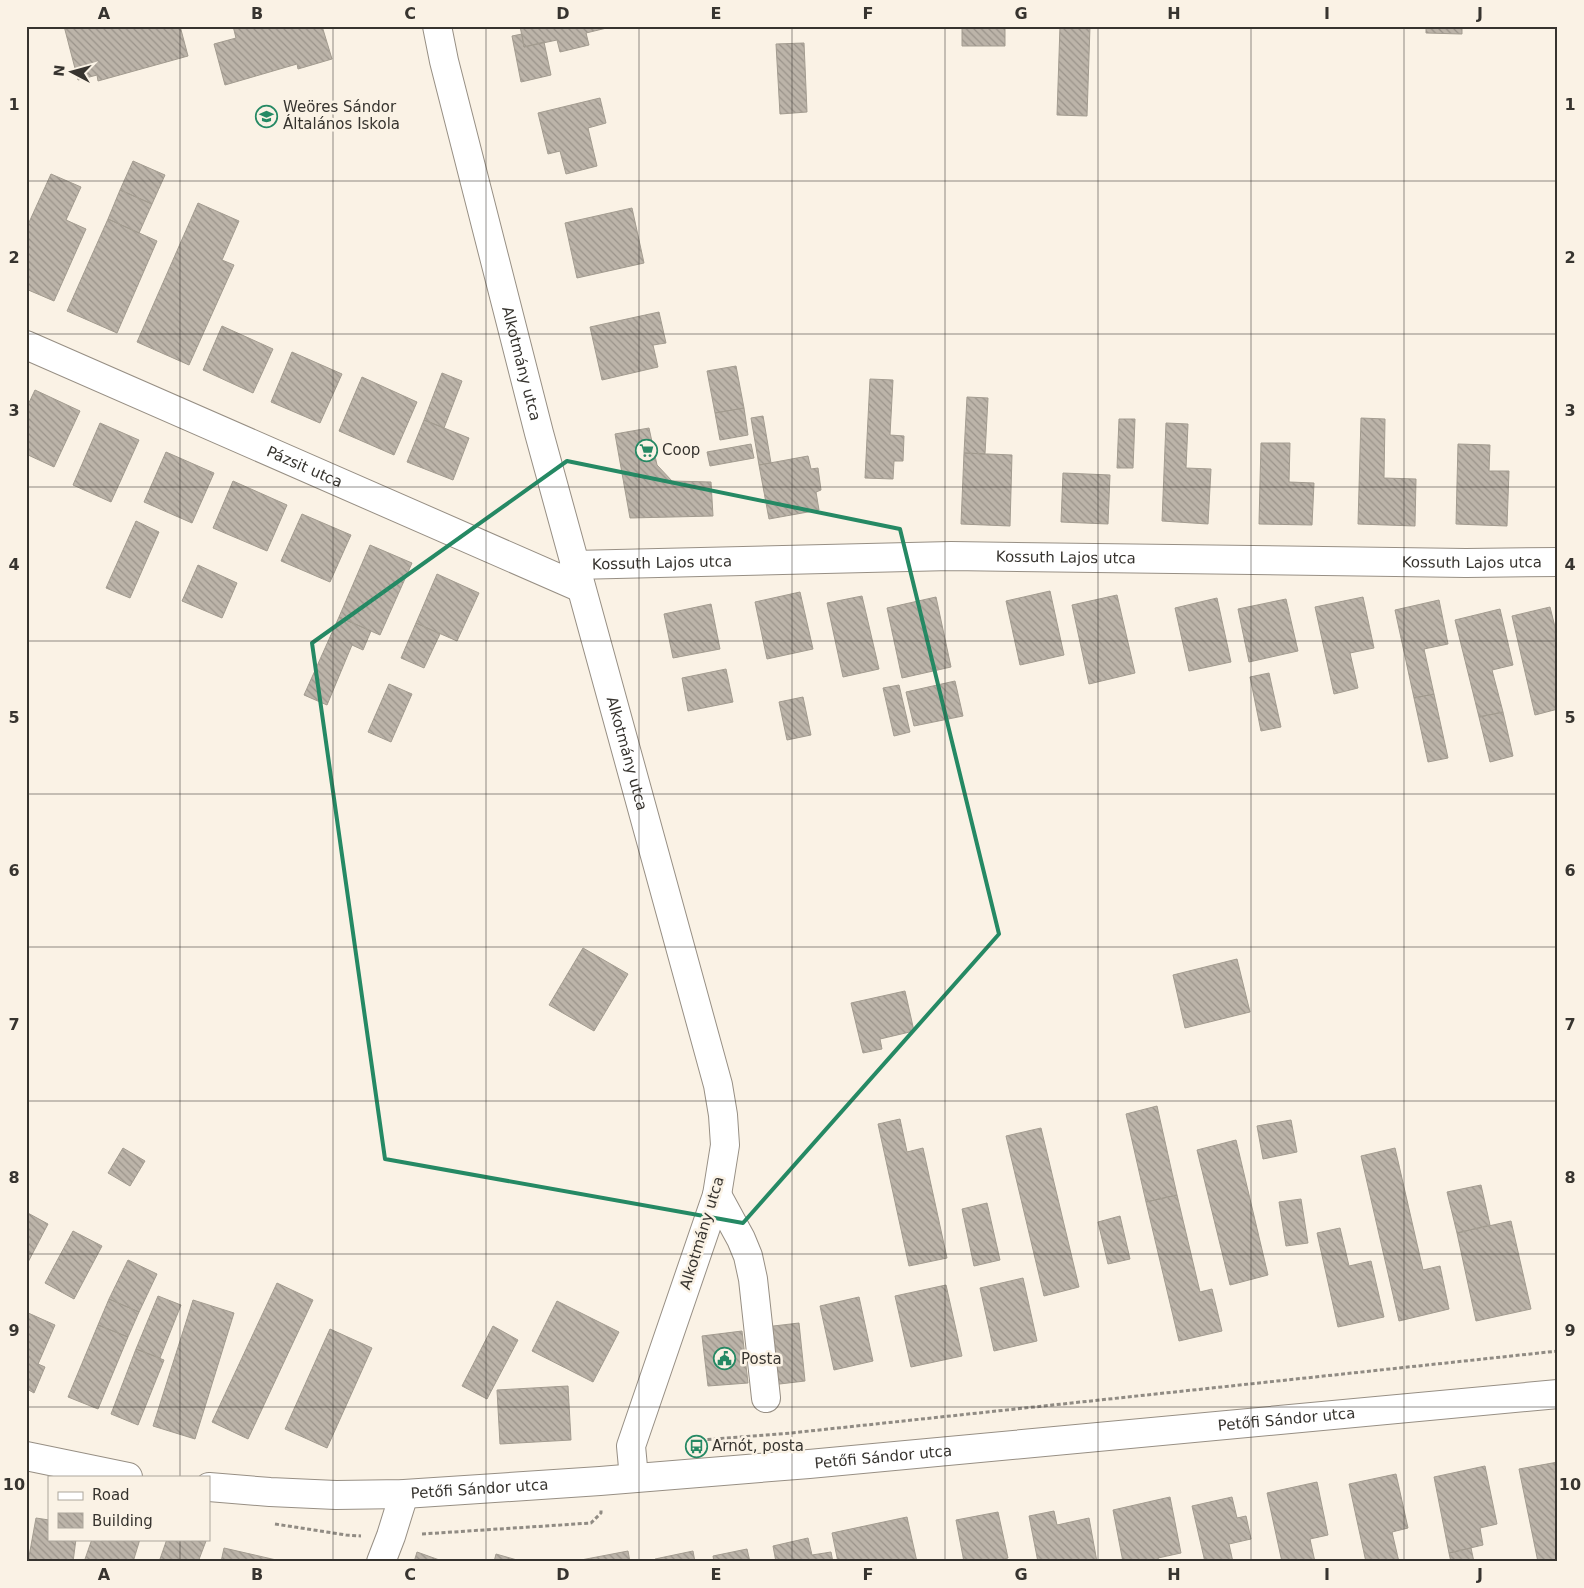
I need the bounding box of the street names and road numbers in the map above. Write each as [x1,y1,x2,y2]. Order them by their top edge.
street label: Alkotmány utca [498,304,545,423]
street label: Pázsit utca [264,442,345,491]
street label: Kossuth Lajos utca [996,548,1136,568]
street label: Kossuth Lajos utca [592,552,732,574]
street label: Kossuth Lajos utca [1402,553,1542,572]
street label: Alkotmány utca [603,694,651,813]
street label: Alkotmány utca [676,1174,728,1292]
street label: Petőfi Sándor utca [1217,1404,1356,1435]
street label: Petőfi Sándor utca [814,1442,953,1472]
street label: Petőfi Sándor utca [410,1475,549,1503]

